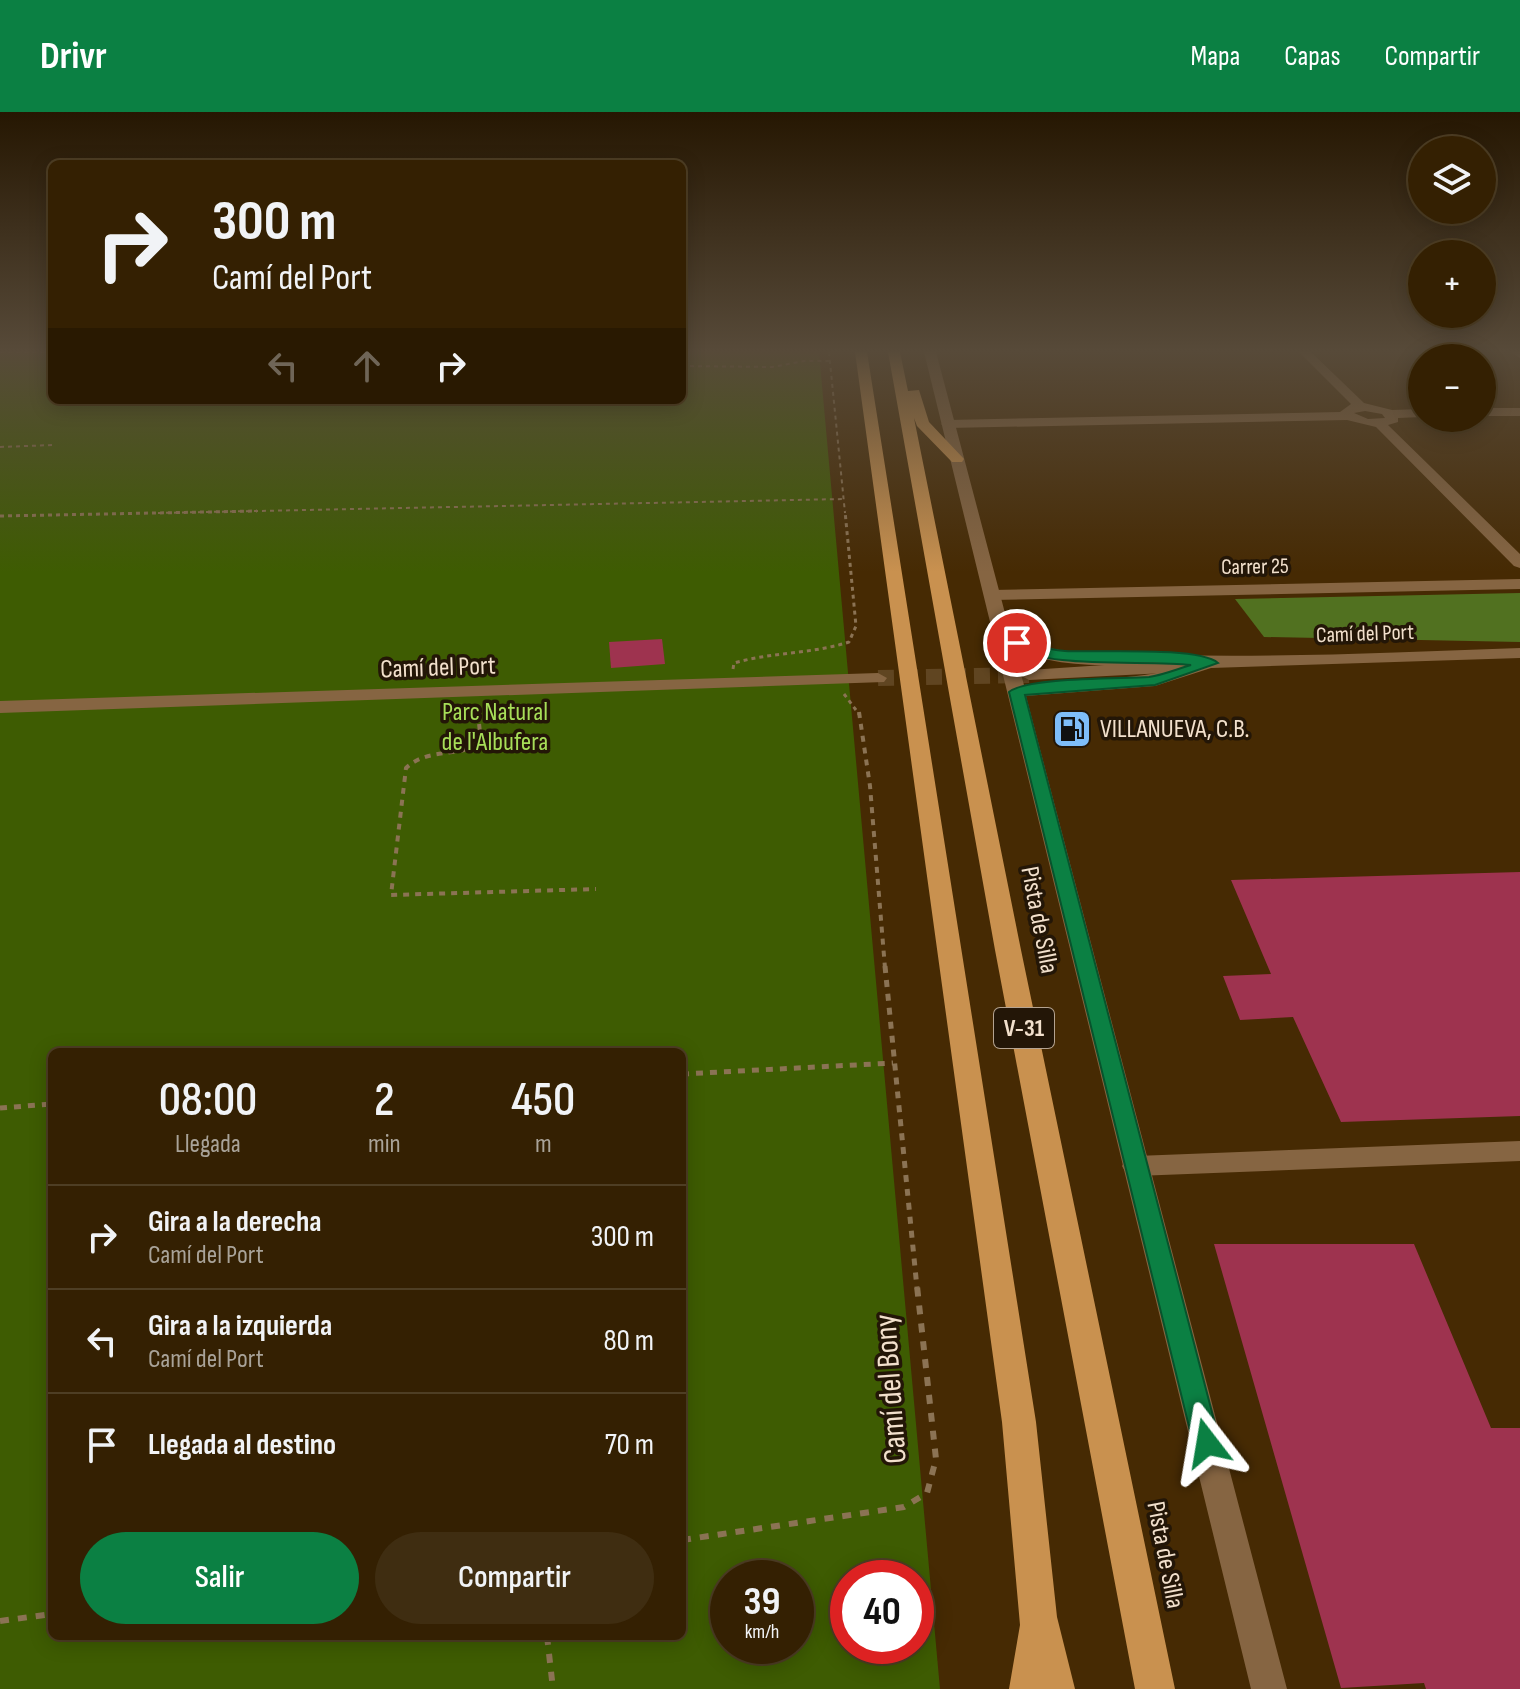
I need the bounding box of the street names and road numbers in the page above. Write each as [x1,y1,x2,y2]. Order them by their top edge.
street label: Carrer 25 [1221,553,1289,581]
street label: Camí del Port [1316,619,1415,649]
street label: Camí del Port [380,650,496,686]
street label: Pista de Silla [1013,864,1065,976]
road number: V-31 [994,1008,1054,1048]
street label: Camí del Bony [866,1313,916,1465]
street label: Pista de Silla [1139,1499,1191,1611]

